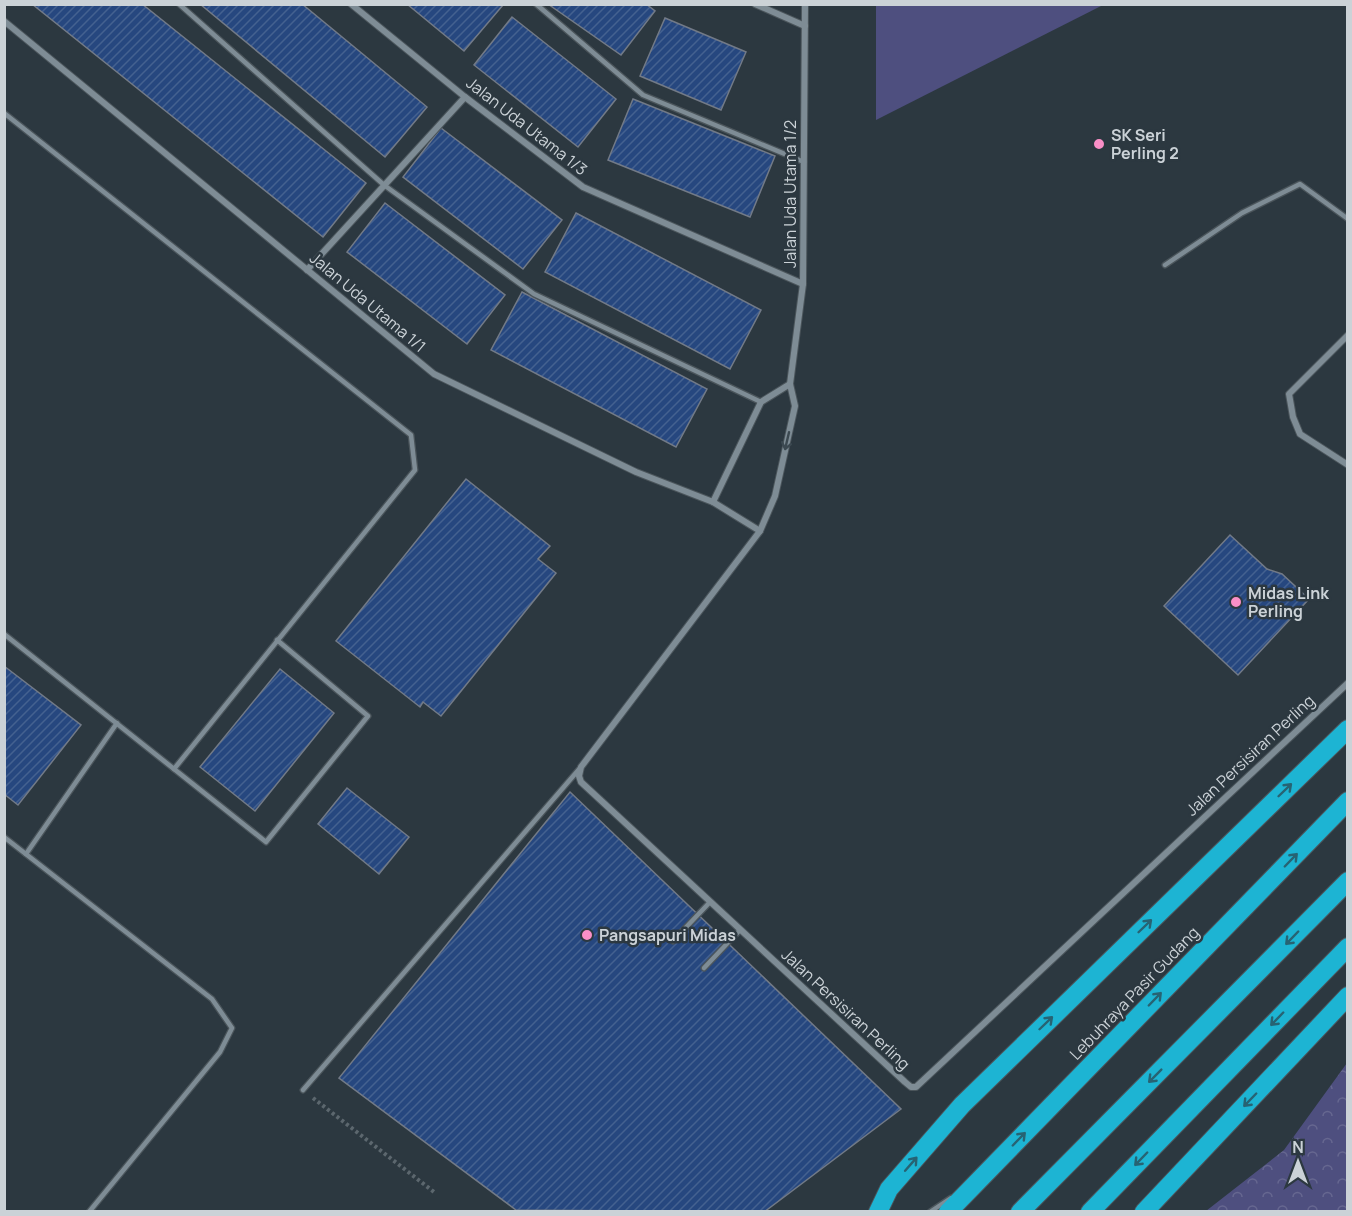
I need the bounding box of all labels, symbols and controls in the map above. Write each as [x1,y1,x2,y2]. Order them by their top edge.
street label: Jalan Uda Utama 1/3 [462,72,592,180]
street label: Jalan Uda Utama 1/2 [779,120,801,268]
place label: SK Seri Perling 2 [1111,124,1179,164]
marker: SK Seri Perling 2 [1092,137,1106,151]
street label: Jalan Uda Utama 1/1 [305,247,431,357]
one-way arrow [781,431,792,450]
place label: Midas Link Perling [1248,582,1329,622]
marker: Midas Link Perling [1229,595,1243,609]
street label: Jalan Persisiran Perling [1181,689,1319,821]
one-way arrow [1278,783,1293,797]
one-way arrow [1283,852,1298,867]
one-way arrow [1138,919,1153,933]
street label: Lebuhraya Pasir Gudang [1064,922,1204,1064]
place label: Pangsapuri Midas [599,924,736,946]
marker: Pangsapuri Midas [580,928,594,942]
one-way arrow [1285,930,1299,945]
street label: Jalan Persisiran Perling [777,943,915,1075]
one-way arrow [1147,992,1162,1007]
one-way arrow [1270,1012,1285,1027]
one-way arrow [1038,1016,1053,1031]
one-way arrow [1148,1069,1162,1084]
one-way arrow [1243,1093,1257,1108]
one-way arrow [1011,1132,1026,1147]
north arrow [1268,1132,1328,1192]
text: N [1292,1136,1304,1158]
one-way arrow [1134,1151,1149,1166]
one-way arrow [904,1156,918,1171]

